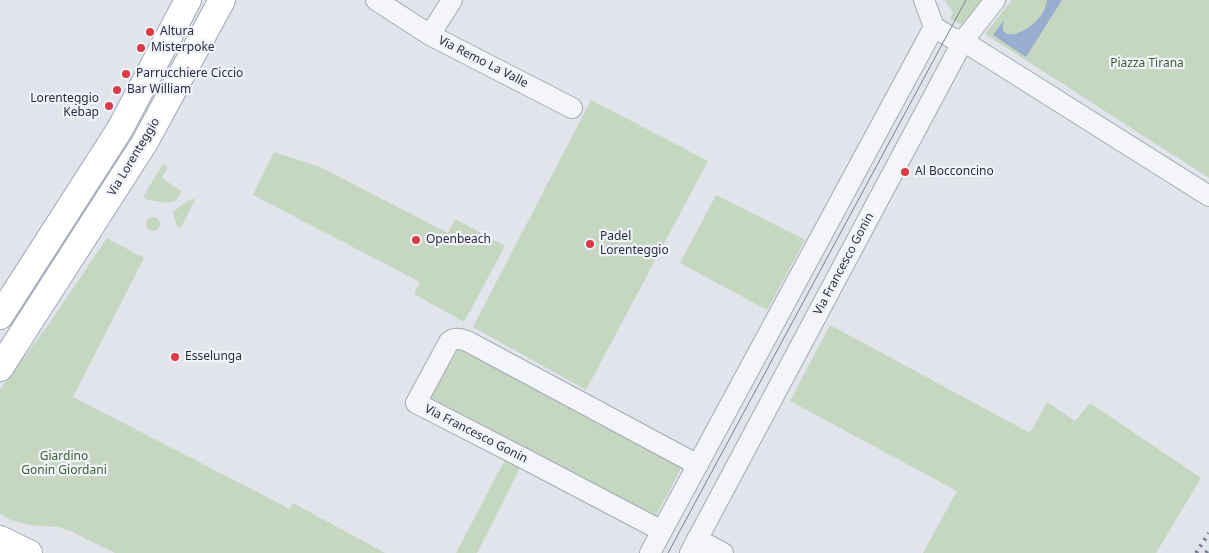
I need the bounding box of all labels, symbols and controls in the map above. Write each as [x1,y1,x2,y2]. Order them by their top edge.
place label: Altura [160,25,194,39]
marker: Altura [144,26,156,38]
street label: Via Remo La Valle [436,33,530,91]
place label: Misterpoke [151,41,215,55]
marker: Misterpoke [135,42,147,54]
park label: Piazza Tirana [1110,57,1184,71]
place label: Parrucchiere Ciccio [136,67,243,81]
marker: Parrucchiere Ciccio [120,68,132,80]
place label: Bar William [127,83,191,97]
marker: Bar William [111,84,123,96]
place label: Lorenteggio Kebap [30,92,99,120]
marker: Lorenteggio Kebap [103,100,115,112]
street label: Via Lorenteggio [105,115,163,199]
place label: Al Bocconcino [915,165,994,179]
marker: Al Bocconcino [899,166,911,178]
street label: Via Francesco Gonin [811,210,877,318]
place label: Padel Lorenteggio [600,230,669,258]
place label: Openbeach [426,233,491,247]
marker: Openbeach [410,234,422,246]
marker: Padel Lorenteggio [584,238,596,250]
place label: Esselunga [185,350,242,364]
marker: Esselunga [169,351,181,363]
street label: Via Francesco Gonin [422,402,530,466]
park label: Giardino Gonin Giordani [21,450,107,478]

